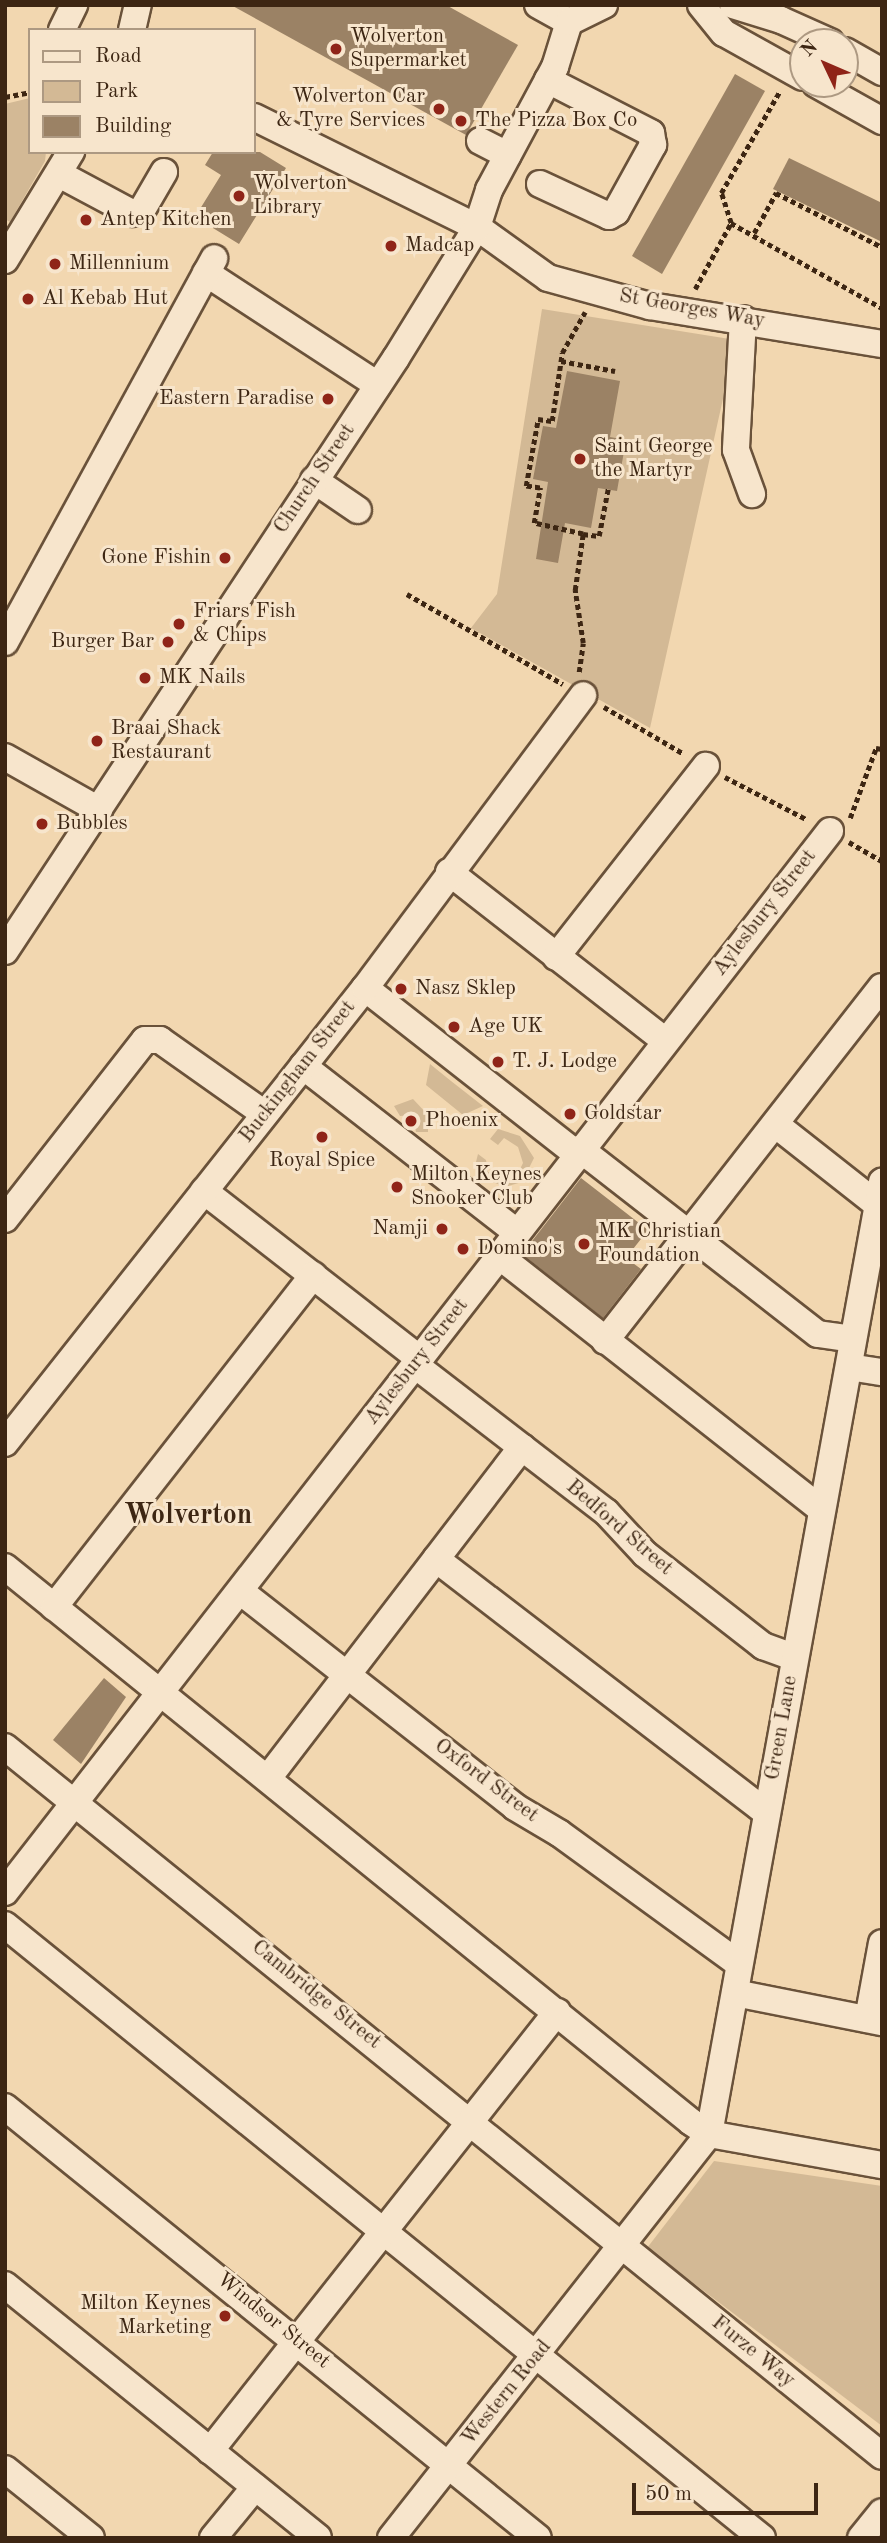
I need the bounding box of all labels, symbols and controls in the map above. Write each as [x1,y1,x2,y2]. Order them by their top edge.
place label: Wolverton Supermarket [350,24,467,74]
legend [28,28,256,154]
north arrow [789,28,859,98]
text: N [798,38,822,61]
marker: Wolverton Supermarket [328,41,344,57]
text: Road [95,46,142,67]
text: Park [95,81,138,102]
place label: Wolverton Car & Tyre Services [276,84,425,134]
marker: Wolverton Car & Tyre Services [431,101,447,117]
place label: The Pizza Box Co [475,108,637,134]
marker: The Pizza Box Co [453,113,469,129]
text: Building [95,116,171,137]
place label: Wolverton Library [253,171,347,221]
marker: Wolverton Library [231,188,247,204]
place label: Antep Kitchen [100,207,232,233]
marker: Antep Kitchen [78,212,94,228]
place label: Madcap [405,233,474,259]
marker: Madcap [383,238,399,254]
place label: Millennium [69,251,170,277]
marker: Millennium [47,256,63,272]
street label: St Georges Way [617,284,767,334]
place label: Al Kebab Hut [42,286,168,312]
marker: Al Kebab Hut [20,291,36,307]
place label: Eastern Paradise [159,386,314,412]
marker: Eastern Paradise [320,391,336,407]
street label: Church Street [269,419,361,539]
place label: Saint George the Martyr [594,434,712,484]
marker: Saint George the Martyr [572,451,588,467]
place label: Gone Fishin [101,545,211,571]
marker: Gone Fishin [217,550,233,566]
place label: Friars Fish & Chips [193,599,296,649]
marker: Friars Fish & Chips [171,616,187,632]
place label: Burger Bar [51,629,154,655]
marker: Burger Bar [160,634,176,650]
place label: MK Nails [159,665,245,691]
marker: MK Nails [137,670,153,686]
place label: Braai Shack Restaurant [111,716,221,766]
marker: Braai Shack Restaurant [89,733,105,749]
place label: Bubbles [56,811,128,837]
marker: Bubbles [34,816,50,832]
street label: Aylesbury Street [708,845,822,981]
place label: Nasz Sklep [415,976,516,1002]
marker: Nasz Sklep [393,981,409,997]
street label: Buckingham Street [234,996,362,1148]
place label: Age UK [468,1014,543,1040]
marker: Age UK [446,1019,462,1035]
place label: T. J. Lodge [512,1049,617,1075]
marker: T. J. Lodge [490,1054,506,1070]
place label: Goldstar [584,1101,662,1127]
marker: Goldstar [562,1106,578,1122]
place label: Phoenix [425,1108,499,1134]
marker: Phoenix [403,1113,419,1129]
marker: Royal Spice [314,1129,330,1145]
place label: Royal Spice [269,1148,375,1174]
place label: Milton Keynes Snooker Club [411,1162,542,1212]
marker: Milton Keynes Snooker Club [389,1179,405,1195]
place label: Namji [372,1216,428,1242]
place label: MK Christian Foundation [598,1219,721,1269]
marker: Namji [434,1221,450,1237]
place label: Domino's [477,1236,562,1262]
marker: MK Christian Foundation [576,1236,592,1252]
marker: Domino's [455,1241,471,1257]
street label: Aylesbury Street [360,1294,474,1430]
street label: Bedford Street [560,1475,678,1581]
district label: Wolverton [124,1499,252,1533]
street label: Green Lane [760,1674,804,1782]
street label: Oxford Street [429,1734,543,1828]
street label: Cambridge Street [246,1935,386,2055]
street label: Windsor Street [211,2267,335,2375]
place label: Milton Keynes Marketing [80,2291,211,2341]
marker: Milton Keynes Marketing [217,2308,233,2324]
street label: Furze Way [706,2311,800,2393]
street label: Western Road [457,2335,557,2451]
scale bar [635,2470,820,2514]
text: 50 m [645,2484,692,2505]

